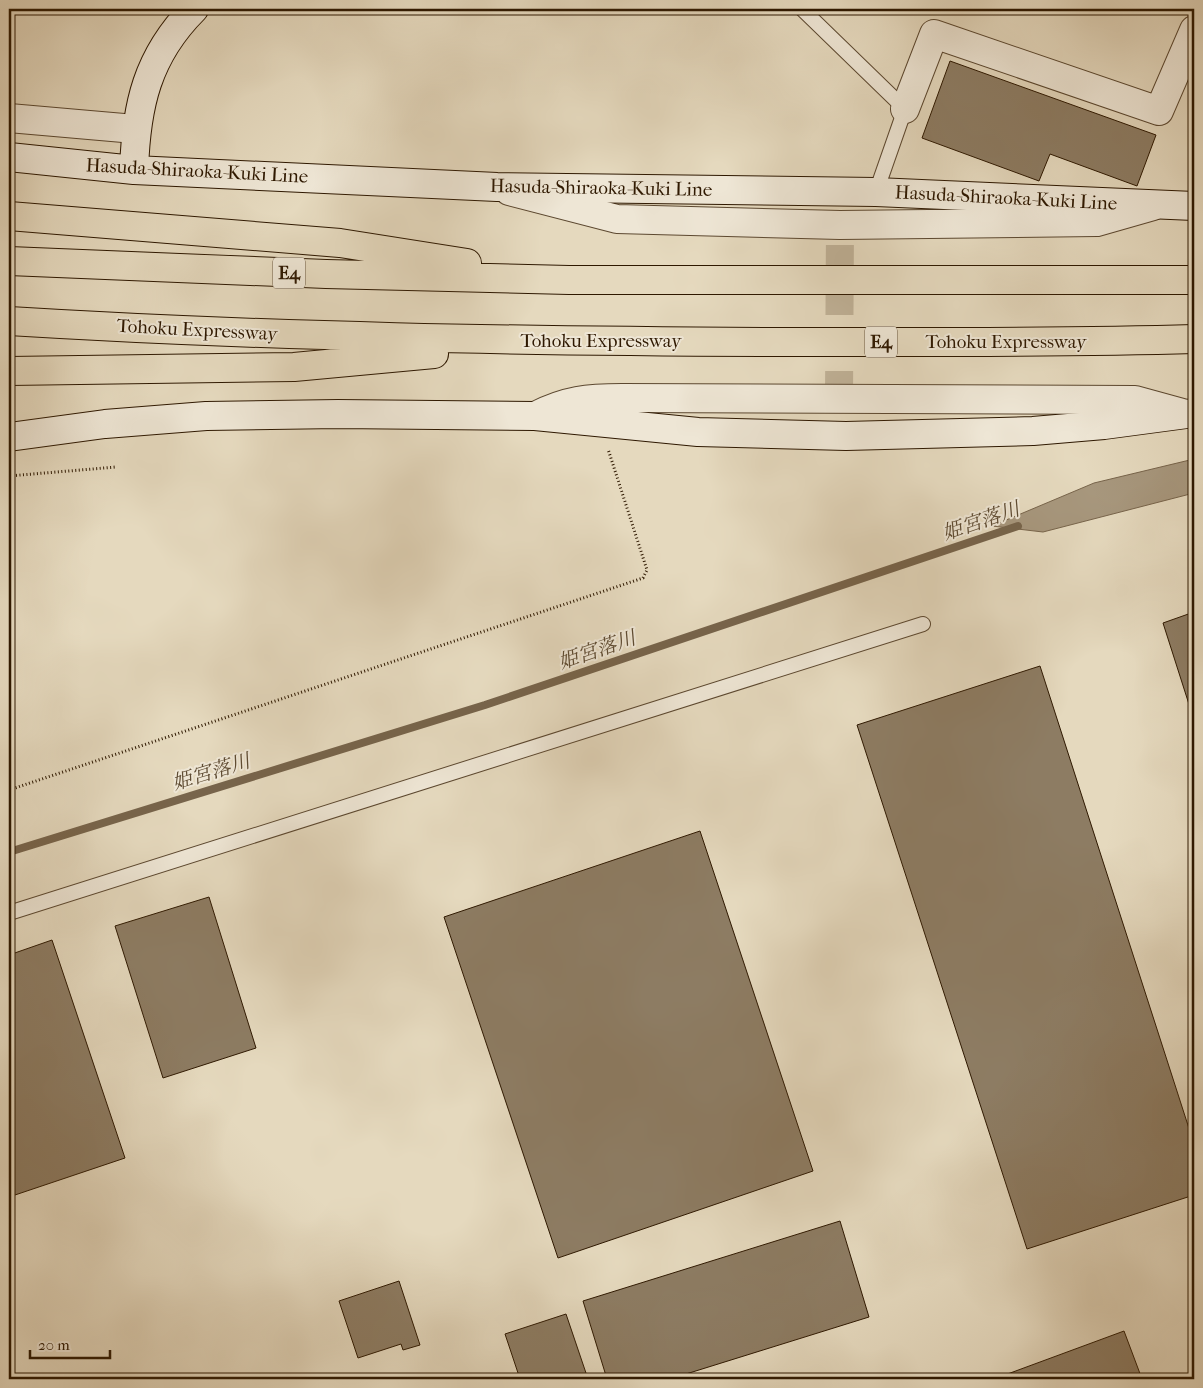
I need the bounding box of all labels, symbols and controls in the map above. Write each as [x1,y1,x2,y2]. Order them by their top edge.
street label: Hasuda-Shiraoka-Kuki Line [85,154,309,188]
street label: Hasuda-Shiraoka-Kuki Line [490,175,712,201]
street label: Hasuda-Shiraoka-Kuki Line [894,181,1118,215]
road number: E4 [273,258,305,288]
street label: Tohoku Expressway [116,315,279,345]
road number: E4 [865,327,897,358]
street label: Tohoku Expressway [521,330,682,352]
street label: Tohoku Expressway [926,331,1087,353]
water label: 姫宮落川 [939,496,1024,545]
water label: 姫宮落川 [555,625,640,674]
water label: 姫宮落川 [169,749,255,795]
scale bar [30,1328,110,1360]
text: 20 m [38,1336,70,1354]

